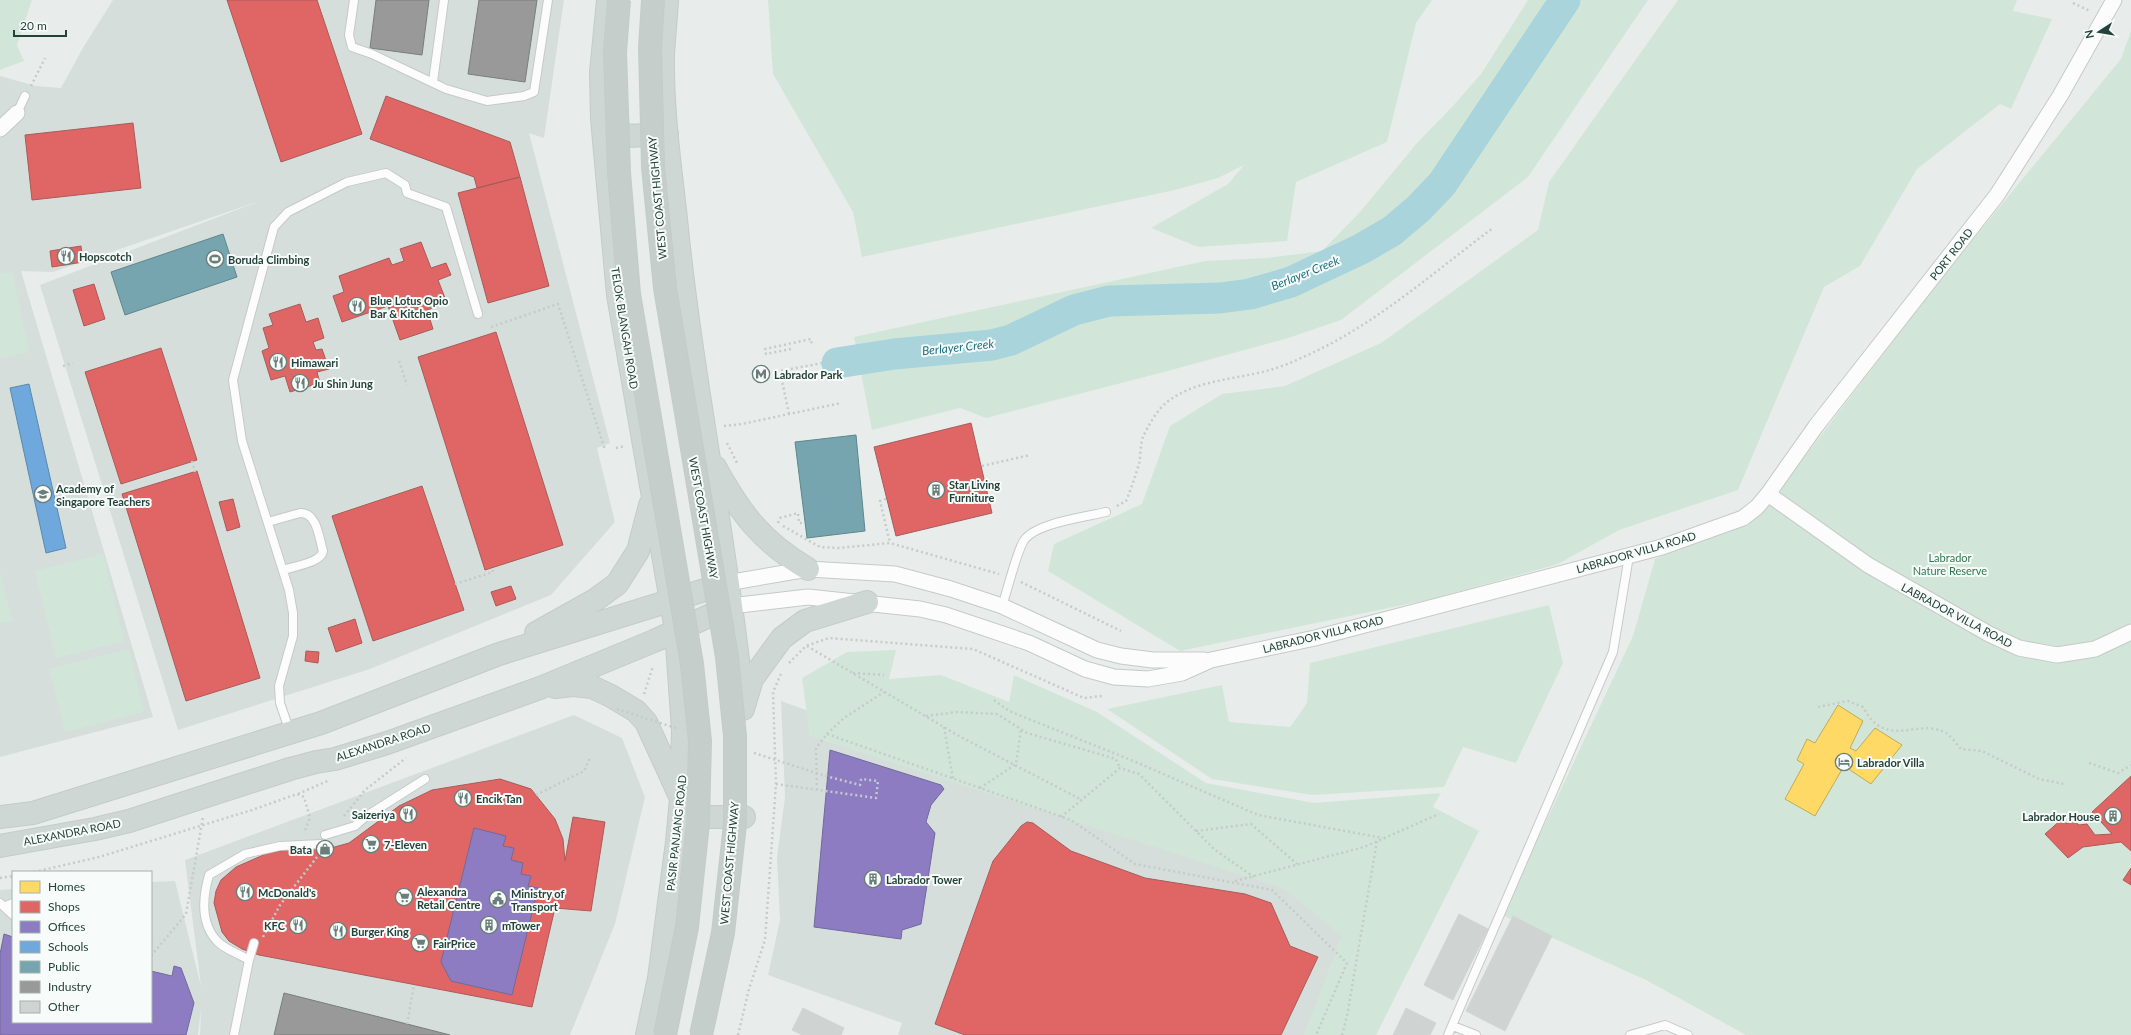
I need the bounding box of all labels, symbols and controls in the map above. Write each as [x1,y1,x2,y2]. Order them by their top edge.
scale bar [14,12,66,38]
north arrow [2079,12,2119,52]
text: 20 m [20,18,47,33]
text: N [2081,29,2096,40]
street label: WEST COAST HIGHWAY [645,136,669,260]
street label: PORT ROAD [1927,225,1975,283]
restaurant icon: Hopscotch [56,246,76,266]
sports icon: Boruda Climbing [205,249,225,269]
place label: Hopscotch [79,250,132,263]
water label: Berlayer Creek [1269,252,1342,293]
place label: Boruda Climbing [228,253,310,266]
street label: TELOK BLANGAH ROAD [609,266,641,390]
place label: Blue Lotus Opio Bar & Kitchen [370,294,448,320]
restaurant icon: Blue Lotus Opio Bar & Kitchen [347,296,367,316]
water label: Berlayer Creek [921,336,995,358]
restaurant icon: Himawari [268,352,288,372]
place label: Himawari [291,356,338,369]
metro station icon: Labrador Park [751,364,771,384]
place label: Labrador Park [774,368,843,381]
restaurant icon: Ju Shin Jung [290,373,310,393]
place label: Ju Shin Jung [313,377,373,390]
street label: WEST COAST HIGHWAY [687,456,721,580]
place label: Star Living Furniture [949,478,1000,504]
building icon: Star Living Furniture [926,480,946,500]
place label: Academy of Singapore Teachers [55,482,150,508]
school or university icon: Academy of Singapore Teachers [33,484,53,504]
street label: LABRADOR VILLA ROAD [1575,529,1697,575]
park label: Labrador Nature Reserve [1913,551,1987,577]
street label: LABRADOR VILLA ROAD [1899,580,2015,650]
street label: LABRADOR VILLA ROAD [1261,613,1385,655]
street label: ALEXANDRA ROAD [334,721,432,763]
hotel icon: Labrador Villa [1834,752,1854,772]
place label: Labrador Villa [1857,756,1924,769]
street label: PASIR PANJANG ROAD [663,774,689,892]
restaurant icon: Encik Tan [453,788,473,808]
place label: Encik Tan [476,792,522,805]
street label: WEST COAST HIGHWAY [717,801,741,925]
restaurant icon: Saizeriya [398,804,418,824]
building icon: Labrador House [2103,806,2123,826]
place label: Saizeriya [352,808,395,821]
place label: Labrador House [2022,810,2100,823]
street label: ALEXANDRA ROAD [22,816,122,848]
supermarket icon: 7-Eleven [361,834,381,854]
place label: 7-Eleven [384,838,427,851]
shop icon: Bata [315,839,335,859]
place label: Bata [290,843,312,856]
building icon: Labrador Tower [863,869,883,889]
legend [12,871,152,1023]
place label: Labrador Tower [886,873,963,886]
text: Homes [48,879,85,894]
restaurant icon: McDonald's [235,882,255,902]
place label: Alexandra Retail Centre [416,885,481,911]
place label: McDonald's [258,886,316,899]
supermarket icon: Alexandra Retail Centre [394,887,414,907]
place label: Ministry of Transport [511,887,565,913]
public building icon: Ministry of Transport [488,889,508,909]
text: Shops [48,899,80,914]
restaurant icon: KFC [288,915,308,935]
building icon: mTower [479,915,499,935]
text: Offices [48,919,85,934]
place label: KFC [264,919,286,932]
place label: mTower [502,919,541,932]
restaurant icon: Burger King [328,921,348,941]
place label: Burger King [351,925,409,938]
supermarket icon: FairPrice [410,933,430,953]
place label: FairPrice [433,937,476,950]
text: Schools [48,939,89,954]
text: Public [48,959,80,974]
text: Industry [48,979,92,994]
text: Other [48,999,80,1014]

